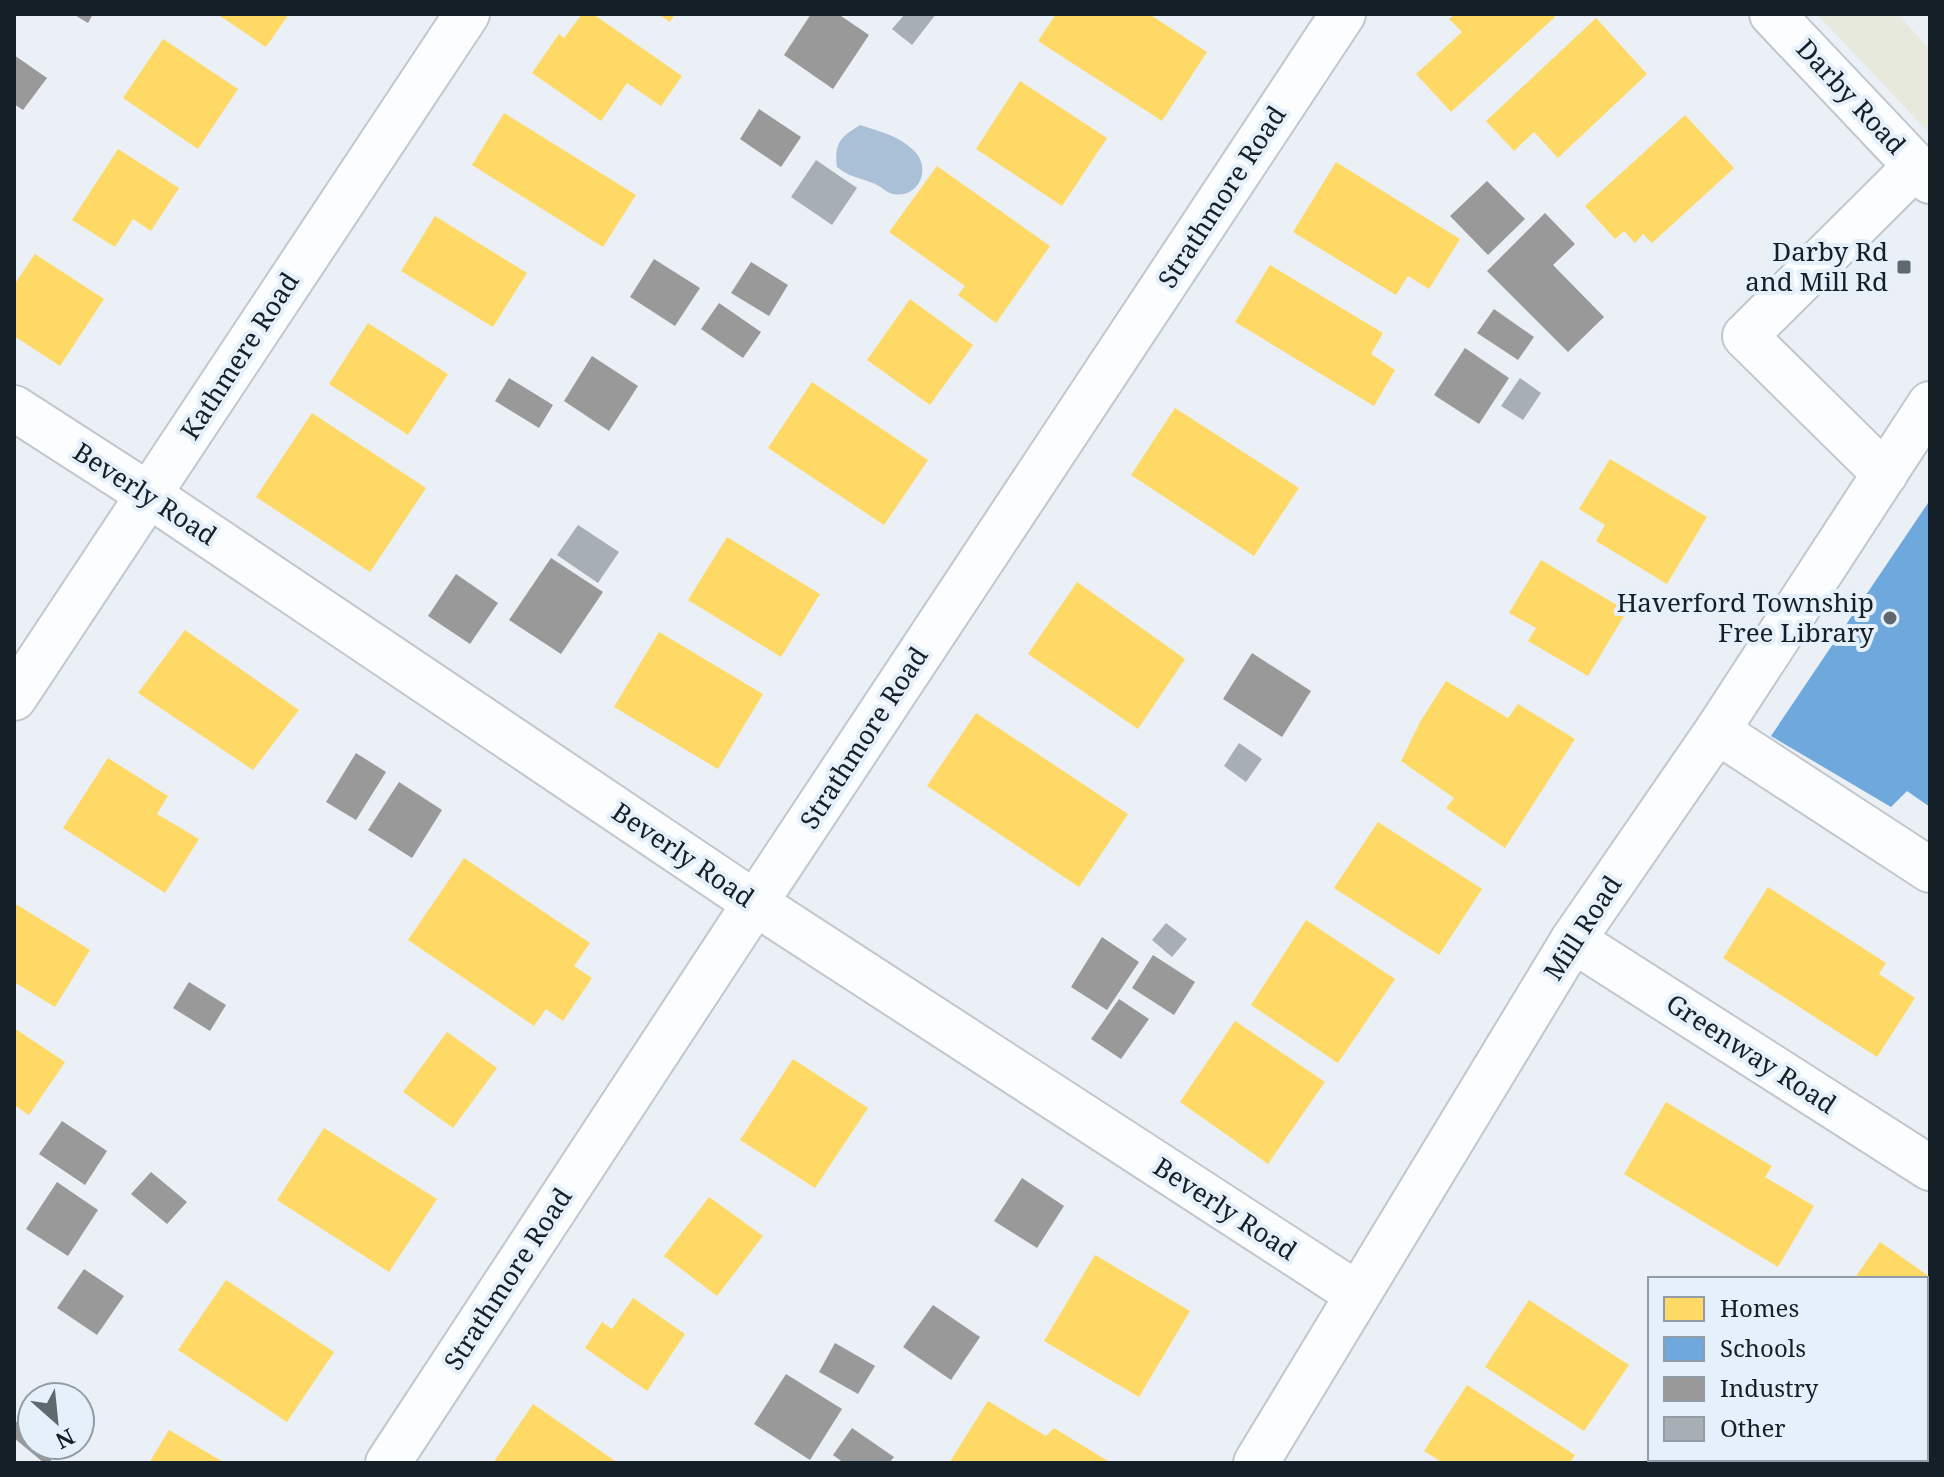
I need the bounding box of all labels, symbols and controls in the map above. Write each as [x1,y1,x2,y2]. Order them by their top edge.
street label: Darby Road [1789,31,1914,162]
street label: Strathmore Road [1149,98,1294,295]
place label: Darby Rd and Mill Rd [1745,233,1888,299]
marker: Darby Rd and Mill Rd [1895,258,1913,276]
street label: Kathmere Road [172,265,307,446]
street label: Beverly Road [67,433,224,553]
place label: Haverford Township Free Library [1617,584,1874,650]
marker: Haverford Township Free Library [1881,609,1899,627]
street label: Strathmore Road [791,639,936,836]
street label: Beverly Road [605,793,762,915]
street label: Mill Road [1535,868,1629,987]
street label: Greenway Road [1660,985,1844,1122]
street label: Beverly Road [1147,1148,1304,1268]
street label: Strathmore Road [435,1180,580,1377]
legend [1648,1277,1928,1461]
text: Homes [1720,1291,1799,1324]
text: Schools [1720,1331,1806,1364]
text: Industry [1720,1371,1819,1404]
north arrow [16,1381,96,1461]
text: Other [1720,1411,1786,1444]
text: N [51,1422,80,1457]

